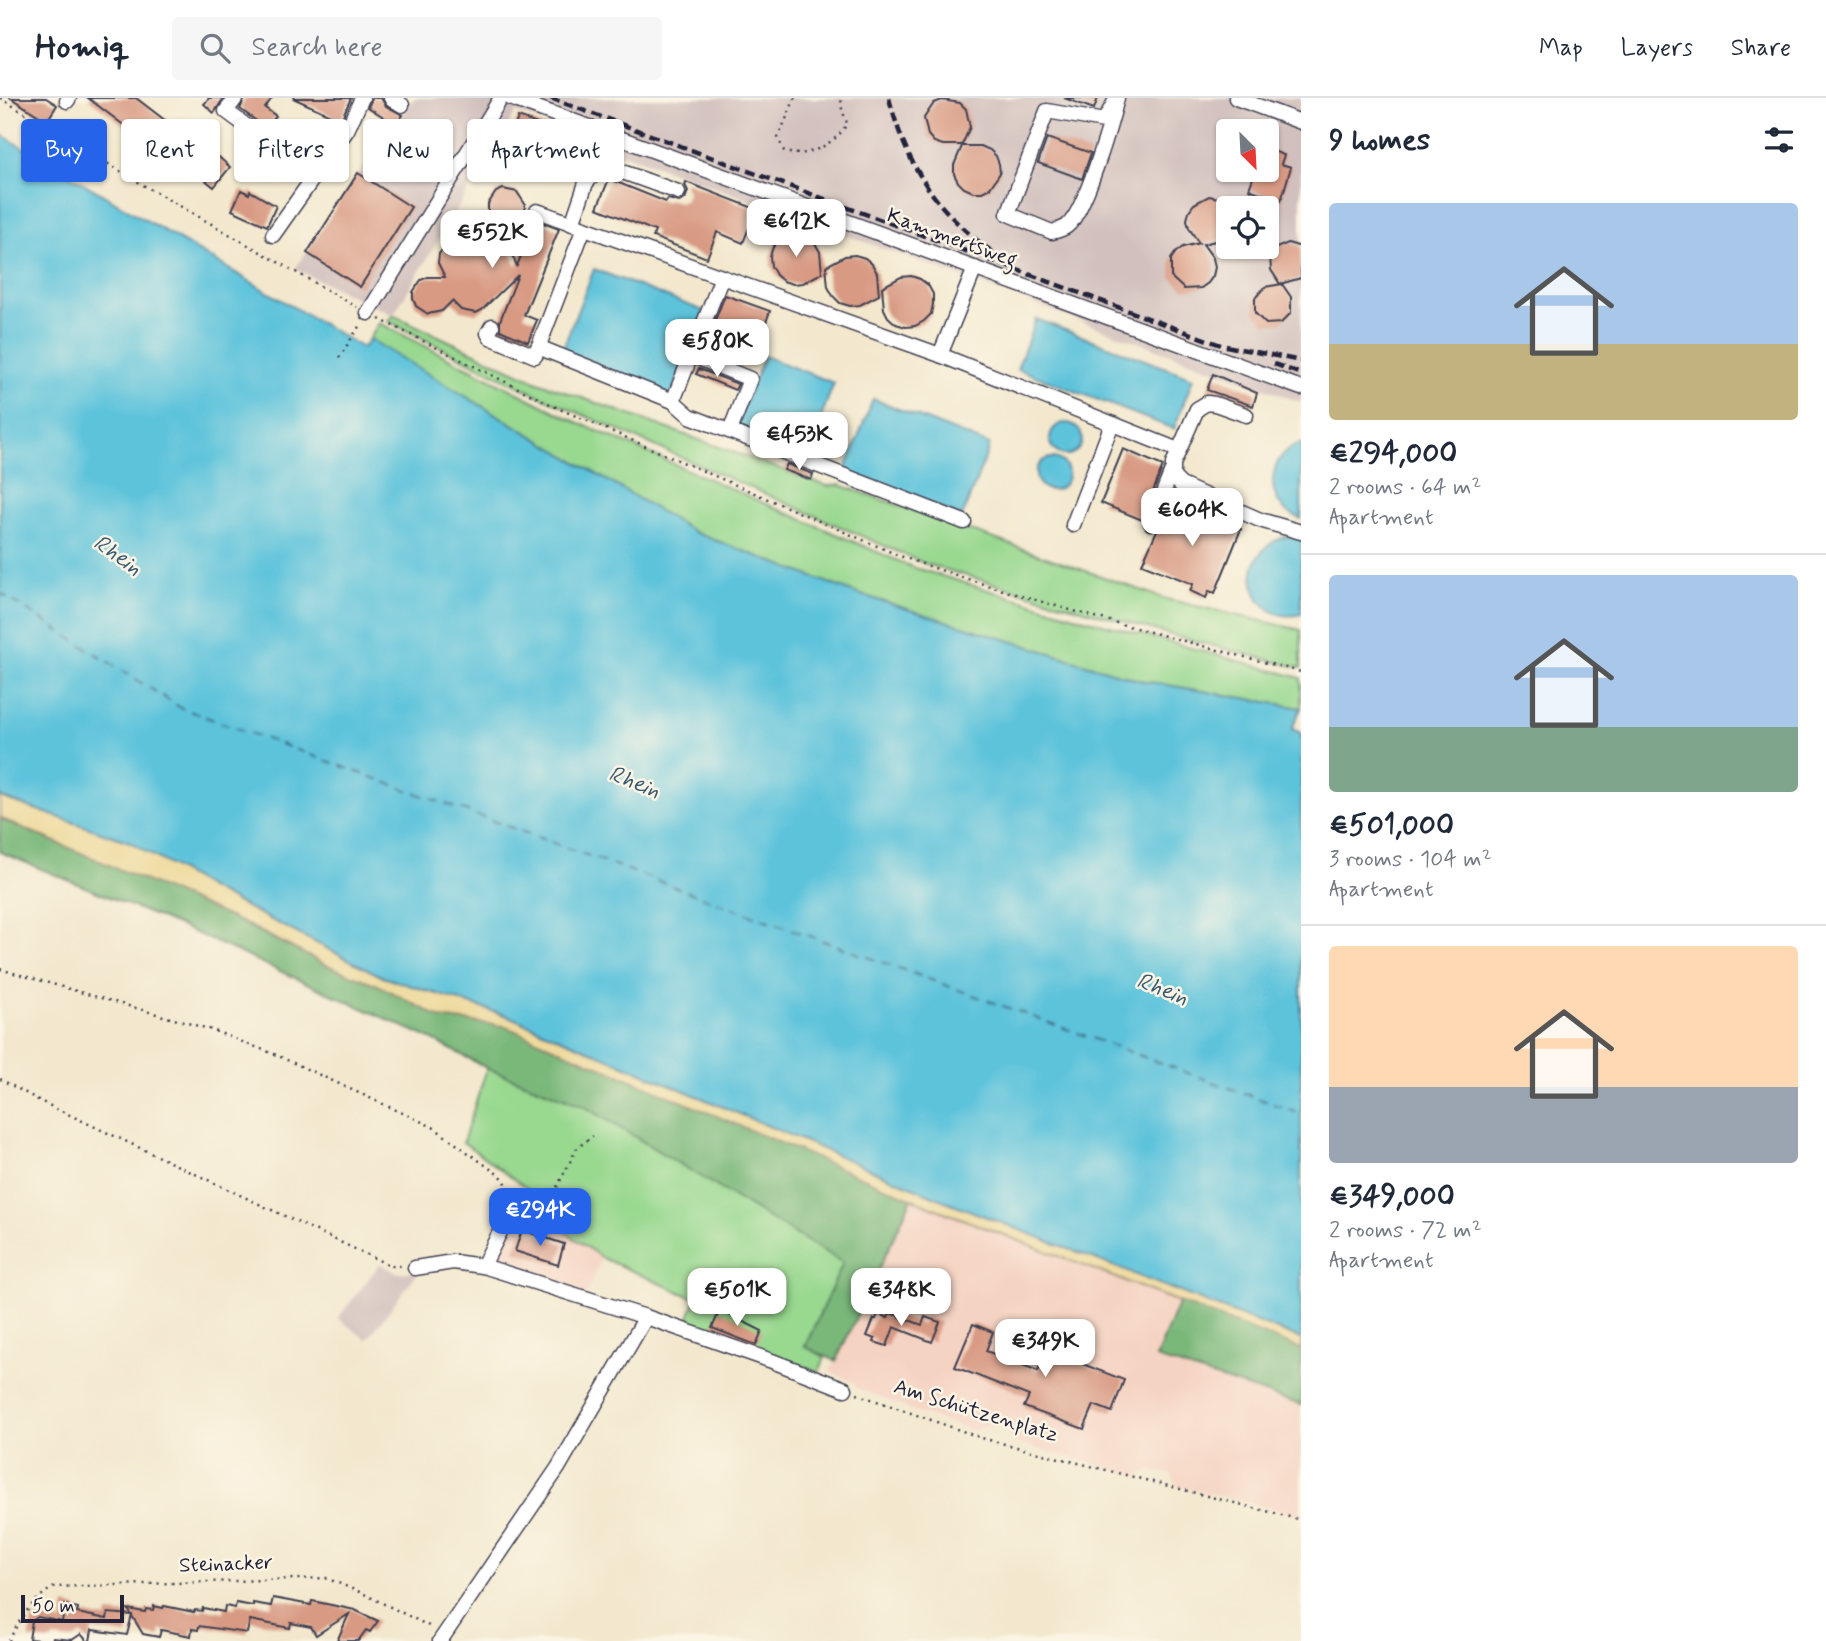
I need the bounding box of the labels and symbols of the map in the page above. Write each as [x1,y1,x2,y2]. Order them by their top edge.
north arrow [1216,119,1279,182]
pin: €612K [747,200,845,259]
street label: Kammertsweg [882,201,1021,276]
pin: €552K [443,211,541,270]
pin: €580K [668,320,766,379]
pin: €453K [750,412,848,472]
pin: €604K [1143,489,1241,548]
water label: Rhein [87,529,147,583]
water label: Rhein [604,760,664,806]
water label: Rhein [1132,967,1192,1013]
pin: €294K [491,1188,589,1248]
pin: €501K [688,1268,786,1328]
pin: €348K [852,1268,950,1328]
pin: €349K [996,1320,1094,1379]
street label: Am Schützenplatz [890,1373,1062,1449]
street label: Steinacker [179,1548,273,1580]
scale bar [21,1592,124,1624]

